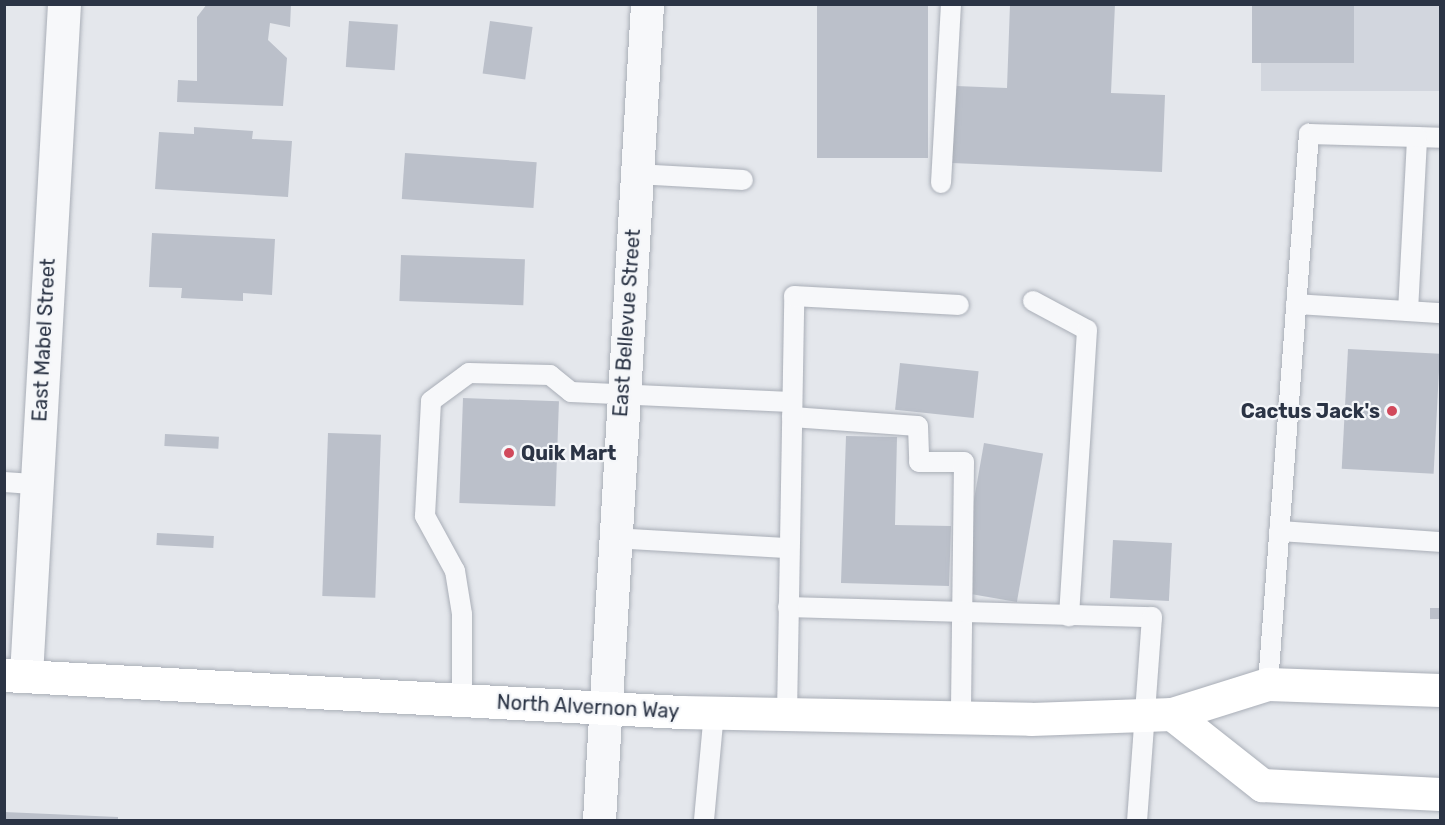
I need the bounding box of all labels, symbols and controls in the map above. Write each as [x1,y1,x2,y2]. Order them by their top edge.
street label: East Bellevue Street [608,228,646,418]
street label: East Mabel Street [28,258,60,422]
place label: Cactus Jack's [1241,399,1380,423]
marker: Cactus Jack's [1385,404,1399,418]
place label: Quik Mart [521,441,617,465]
marker: Quik Mart [502,446,516,460]
street label: North Alvernon Way [496,690,680,724]

